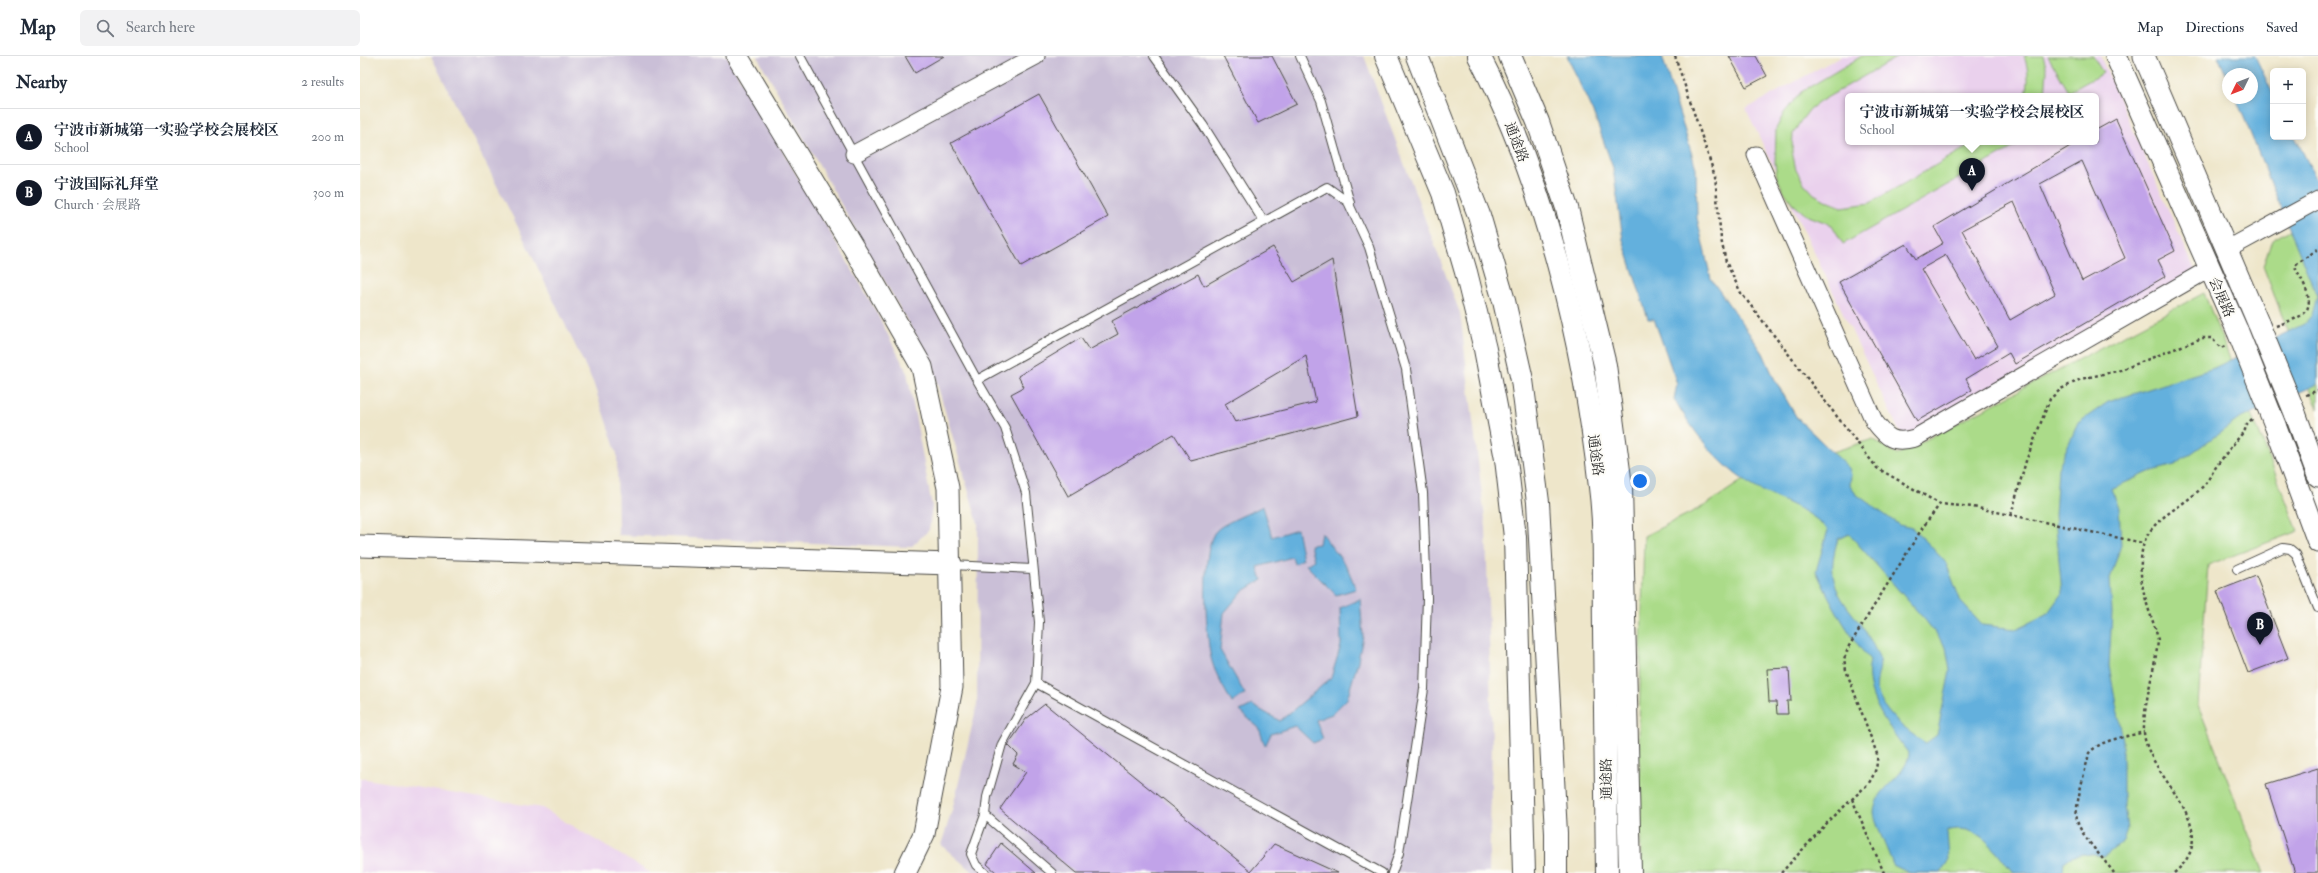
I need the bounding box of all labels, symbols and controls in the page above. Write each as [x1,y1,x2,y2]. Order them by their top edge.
search box [80,10,360,46]
text: Map [20,16,56,40]
icon: search [94,17,116,39]
text: Search here [126,18,195,37]
text: Map [2137,19,2163,36]
text: Directions [2185,19,2244,36]
text: Saved [2266,19,2298,36]
north arrow [2222,68,2258,104]
map controls [2270,68,2306,140]
button: + [2270,68,2306,104]
text: Nearby [16,72,67,93]
text: 2 results [301,74,344,90]
popup [1845,93,2099,145]
text: 宁波市新城第一实验学校会展校区 [1859,103,2085,122]
button: − [2270,104,2306,140]
street label: 通途路 [1501,120,1532,165]
text: 宁波市新城第一实验学校会展校区 [54,121,279,140]
text: School [1859,122,1895,138]
text: A [25,129,33,145]
text: 200 m [311,129,344,145]
text: School [54,140,89,156]
pin: A [1959,158,1985,191]
text: 宁波国际礼拜堂 [54,175,159,194]
text: B [25,185,33,201]
text: 300 m [313,185,344,201]
text: Church · 会展路 [54,197,141,213]
street label: 会展路 [2205,275,2238,320]
street label: 通途路 [1584,433,1607,477]
your location [1630,471,1650,491]
pin: B [2247,612,2273,645]
street label: 通途路 [1598,758,1615,800]

